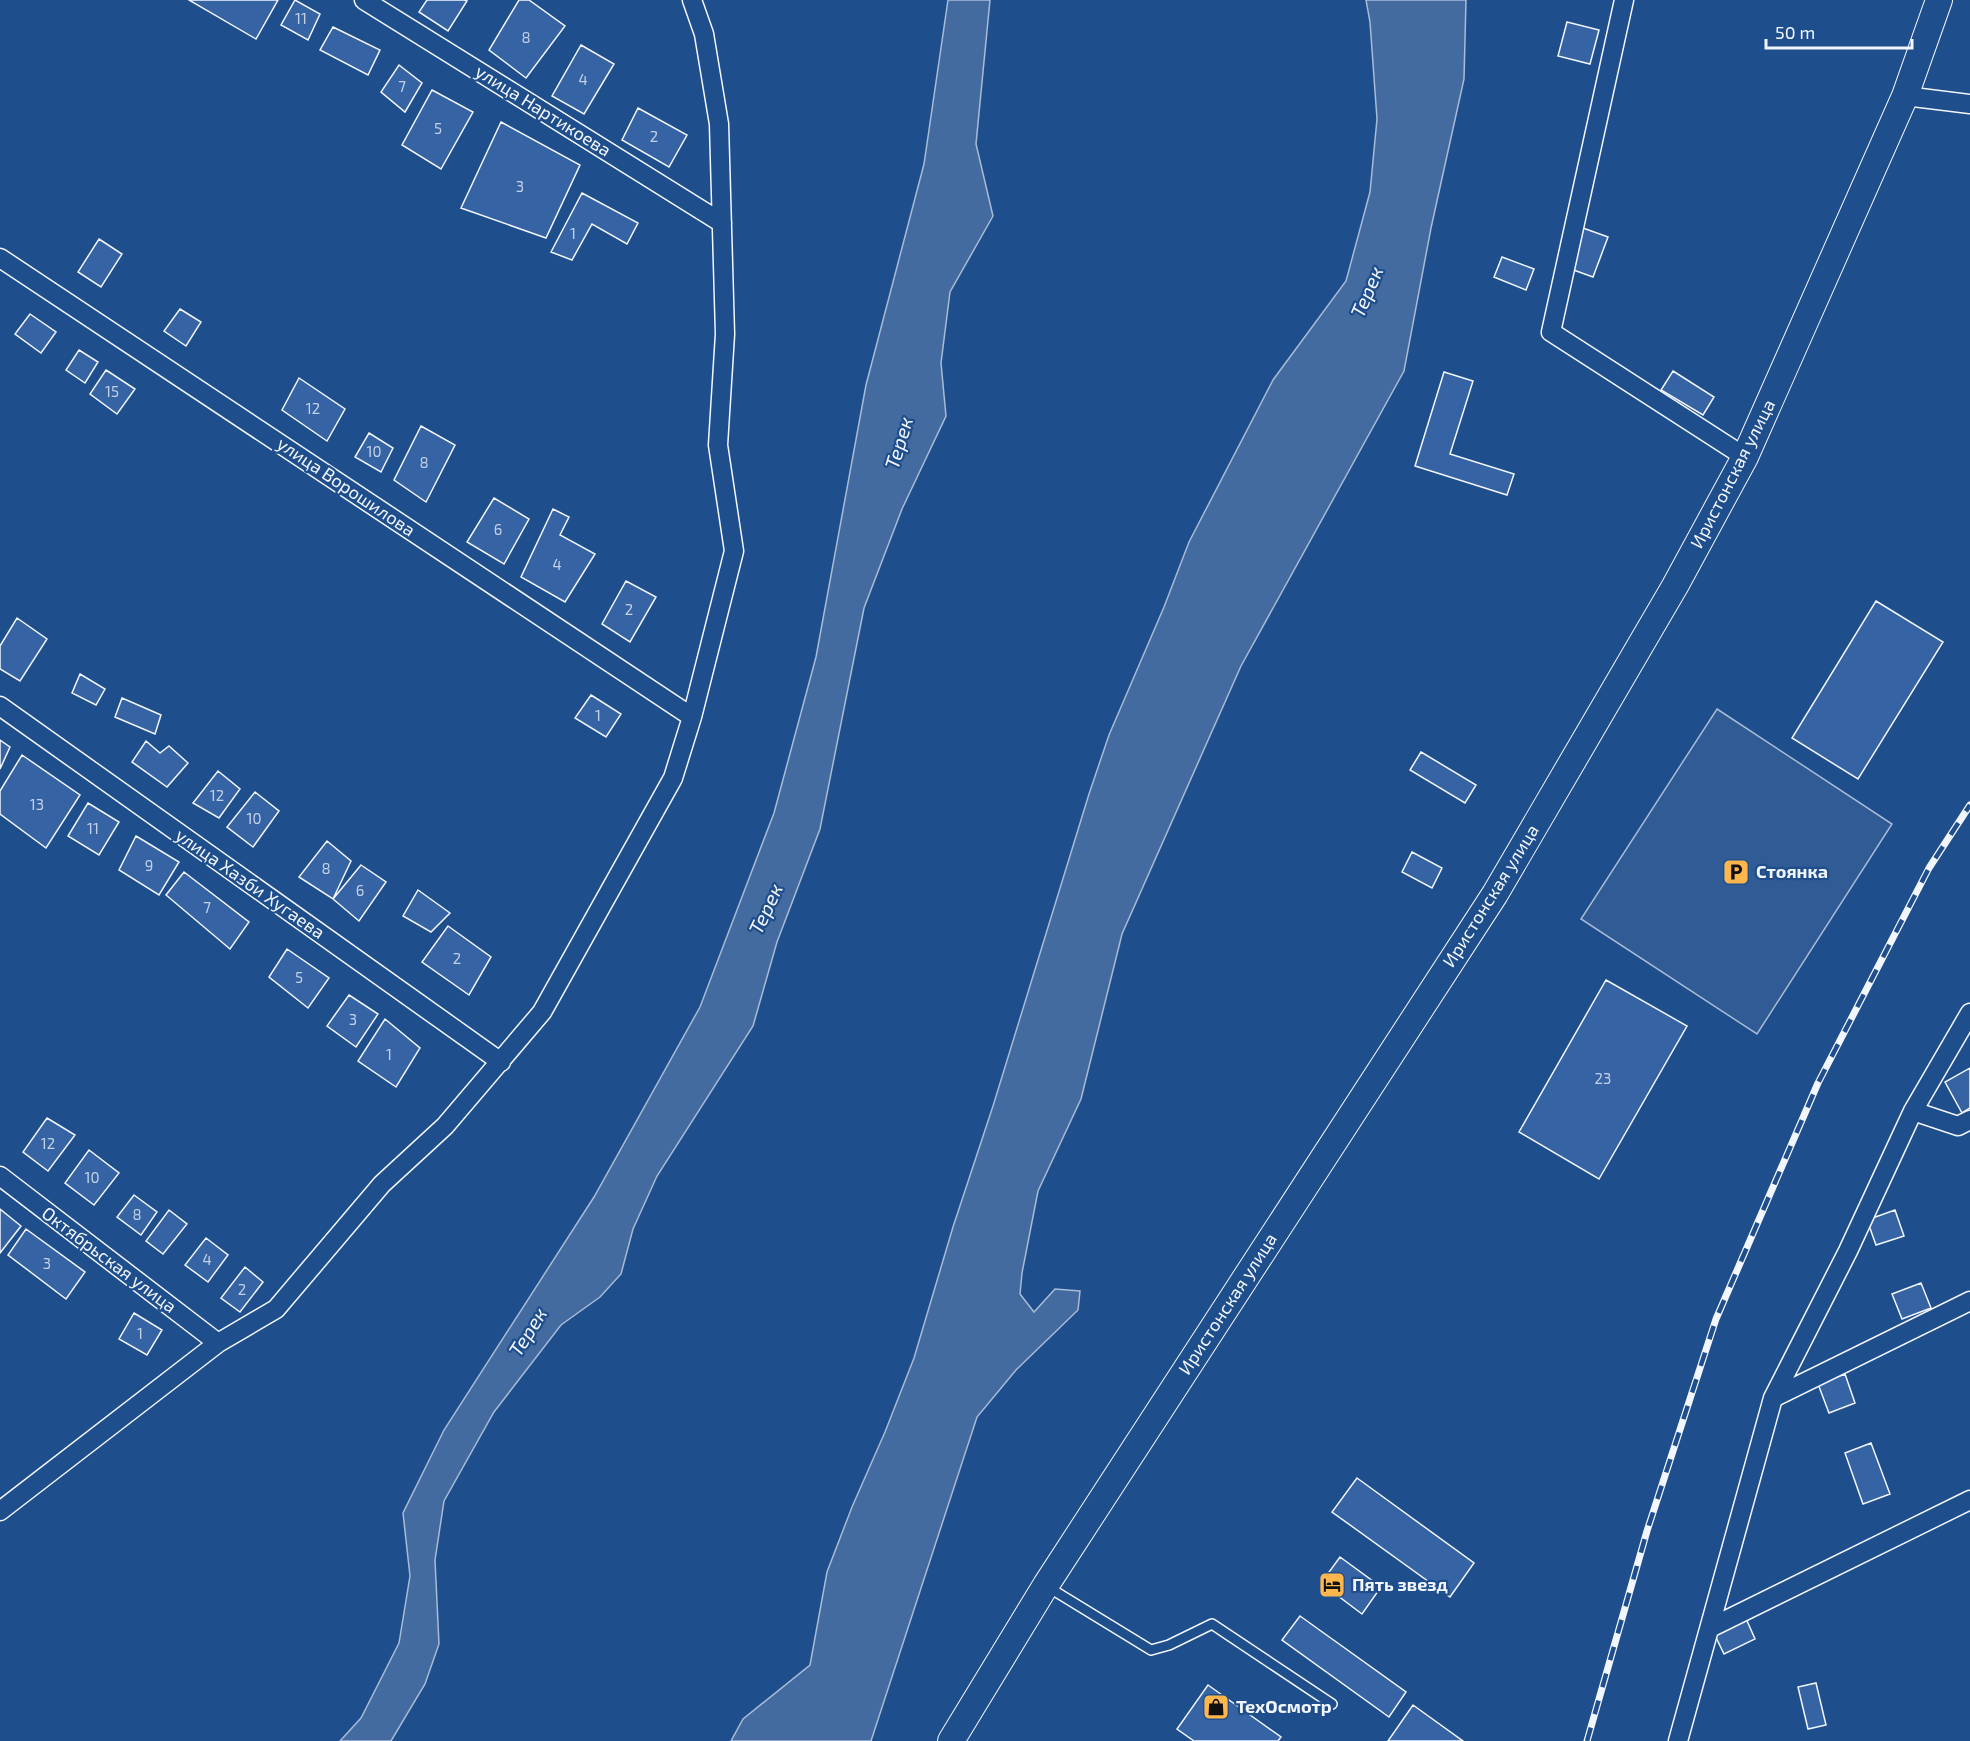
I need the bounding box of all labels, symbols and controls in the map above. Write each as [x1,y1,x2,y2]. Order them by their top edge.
house number: 11 [295,9,307,27]
scale bar [1766,12,1912,50]
text: 50 m [1775,21,1815,43]
house number: 8 [521,28,531,46]
street label: улица Нартикоева [472,60,615,161]
house number: 4 [578,70,588,88]
house number: 7 [398,77,406,95]
house number: 5 [434,119,442,137]
house number: 2 [650,127,658,145]
house number: 3 [516,177,524,195]
house number: 1 [570,224,576,242]
water label: Терек [1345,262,1388,321]
house number: 15 [105,382,119,400]
street label: Иристонская улица [1685,395,1779,552]
house number: 12 [306,399,320,417]
water label: Терек [879,413,917,472]
street label: улица Ворошилова [273,432,420,541]
house number: 10 [366,442,382,460]
house number: 8 [419,453,429,471]
house number: 6 [494,520,502,538]
house number: 4 [552,555,562,573]
house number: 2 [625,600,633,618]
house number: 1 [595,706,601,724]
house number: 12 [210,786,224,804]
house number: 13 [30,795,44,813]
house number: 10 [246,809,262,827]
house number: 11 [87,819,99,837]
street label: Иристонская улица [1437,820,1543,971]
street label: улица Хазби Хугаева [172,823,329,943]
house number: 9 [145,856,153,874]
parking icon: Стоянка [1721,857,1751,887]
house number: 8 [321,859,331,877]
place label: Стоянка [1756,860,1828,882]
water label: Терек [743,879,787,938]
house number: 6 [356,881,364,899]
house number: 7 [203,898,211,916]
house number: 2 [453,949,461,967]
house number: 5 [295,968,303,986]
house number: 3 [349,1010,357,1028]
house number: 1 [386,1045,392,1063]
house number: 23 [1595,1069,1611,1087]
house number: 12 [41,1134,55,1152]
house number: 10 [84,1168,100,1186]
street label: Октябрьская улица [38,1201,181,1317]
house number: 8 [132,1205,142,1223]
street label: Иристонская улица [1173,1229,1281,1378]
house number: 4 [202,1250,212,1268]
house number: 3 [43,1254,51,1272]
house number: 2 [238,1280,246,1298]
water label: Терек [503,1302,552,1360]
house number: 1 [137,1324,143,1342]
hotel icon: Пять звезд [1317,1570,1347,1600]
place label: Пять звезд [1352,1573,1448,1595]
shop icon: ТехОсмотр [1201,1692,1231,1722]
place label: ТехОсмотр [1236,1695,1332,1717]

